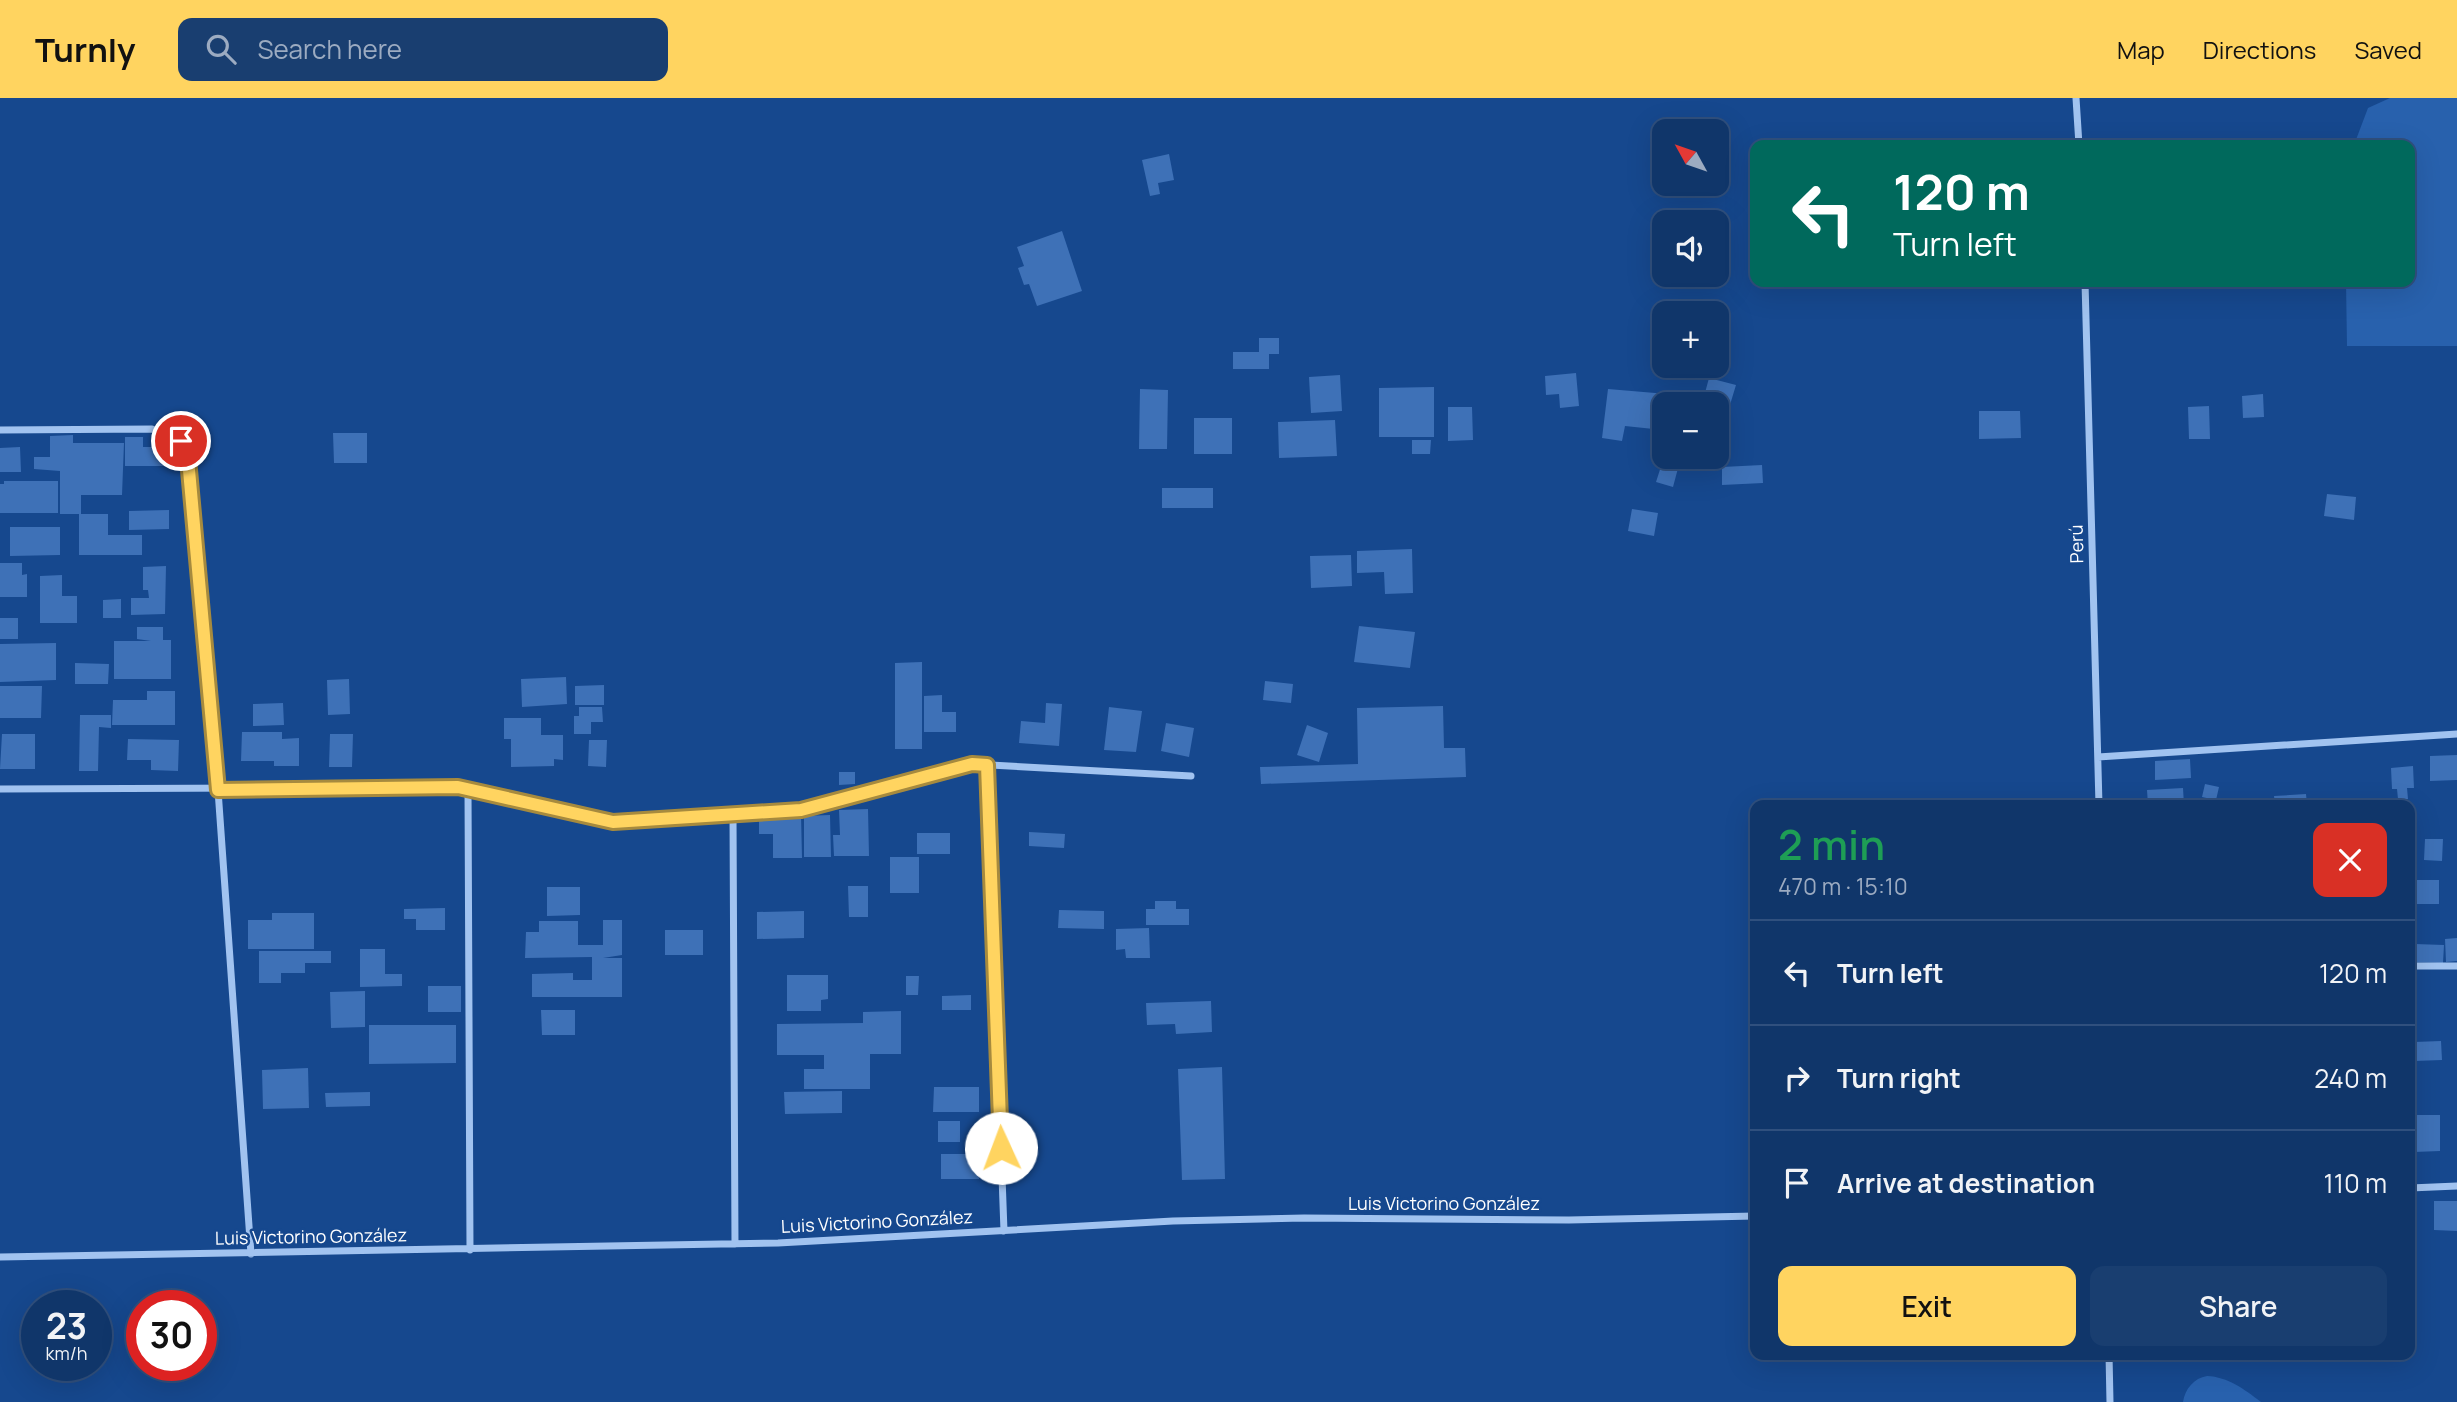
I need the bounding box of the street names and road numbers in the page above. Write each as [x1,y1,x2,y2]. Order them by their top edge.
street label: Perú [2064,525,2088,563]
street label: Luis Victorino González [1348,1191,1540,1215]
street label: Luis Victorino González [780,1204,974,1238]
street label: Luis Victorino González [215,1222,407,1250]

